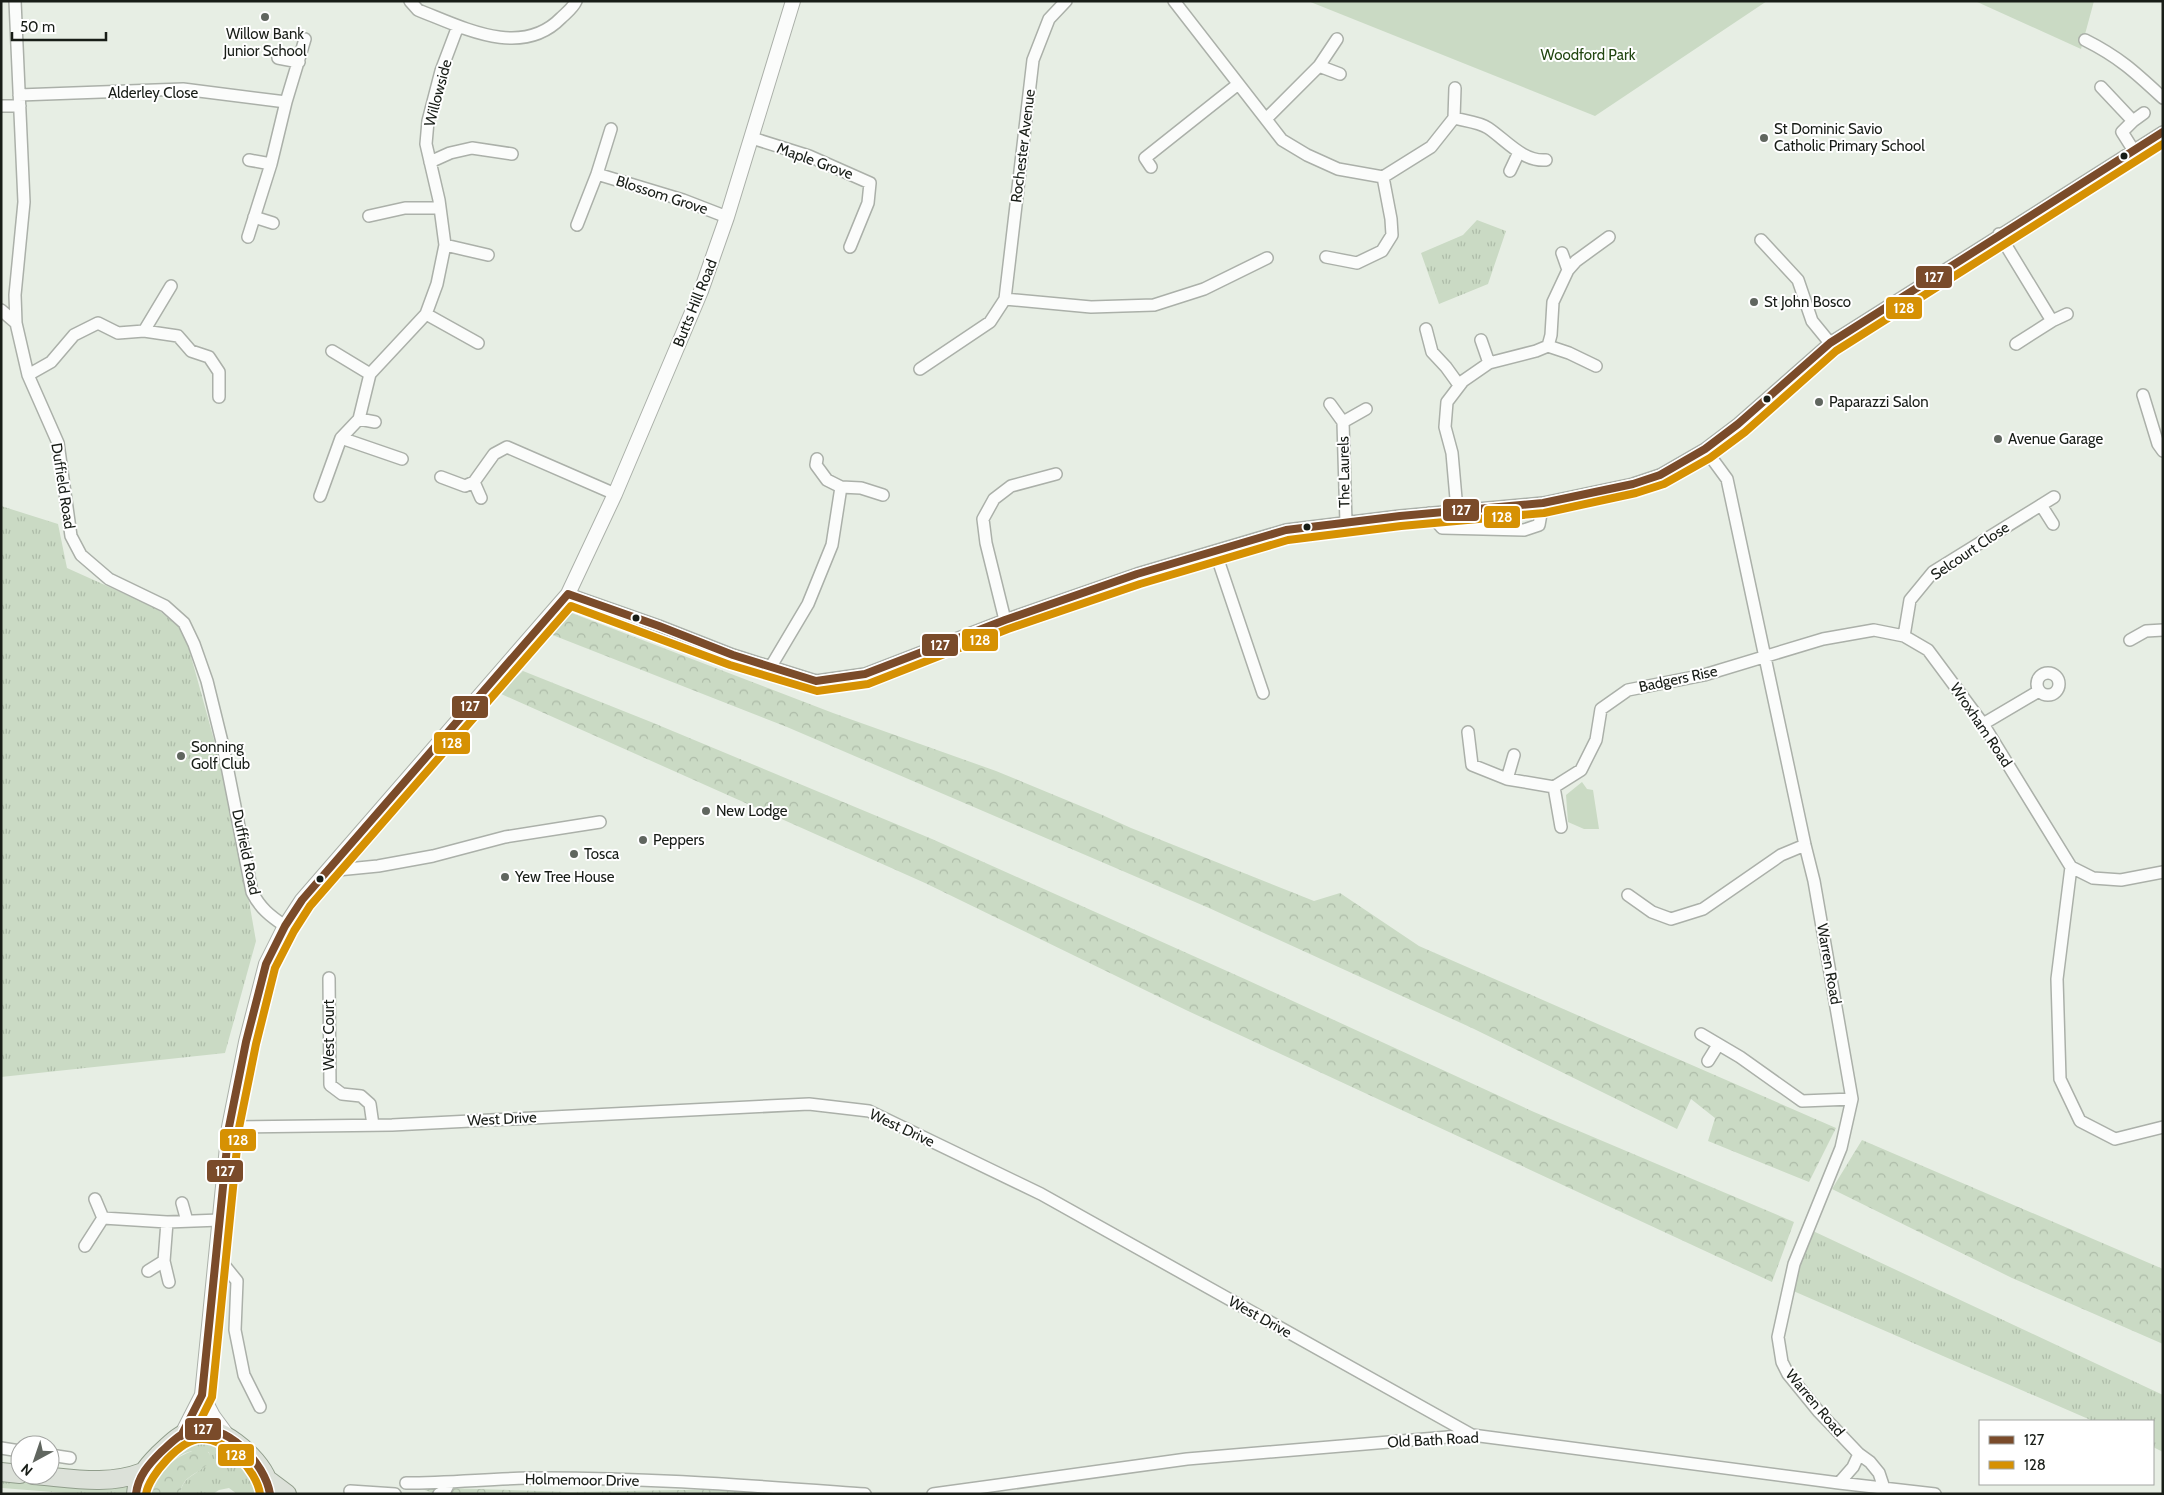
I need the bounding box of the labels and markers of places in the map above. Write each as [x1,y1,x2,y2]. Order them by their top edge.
marker: Willow Bank Junior School [259,11,271,23]
place label: Willow Bank Junior School [222,25,307,60]
place label: St Dominic Savio Catholic Primary School [1774,120,1925,155]
marker: St Dominic Savio Catholic Primary School [1758,132,1770,144]
unlabelled marker [2119,151,2129,161]
place label: St John Bosco [1764,293,1851,311]
marker: St John Bosco [1748,296,1760,308]
place label: Paparazzi Salon [1829,393,1929,411]
unlabelled marker [1762,394,1772,404]
marker: Paparazzi Salon [1813,396,1825,408]
place label: Avenue Garage [2008,430,2104,448]
marker: Avenue Garage [1992,433,2004,445]
unlabelled marker [1302,522,1312,532]
unlabelled marker [631,613,641,623]
place label: Sonning Golf Club [191,738,250,773]
marker: Sonning Golf Club [175,750,187,762]
place label: New Lodge [716,802,788,820]
marker: New Lodge [700,805,712,817]
place label: Peppers [653,831,704,849]
marker: Peppers [637,834,649,846]
place label: Tosca [584,845,620,863]
marker: Tosca [568,848,580,860]
place label: Yew Tree House [514,868,615,886]
marker: Yew Tree House [499,871,511,883]
unlabelled marker [315,874,325,884]

